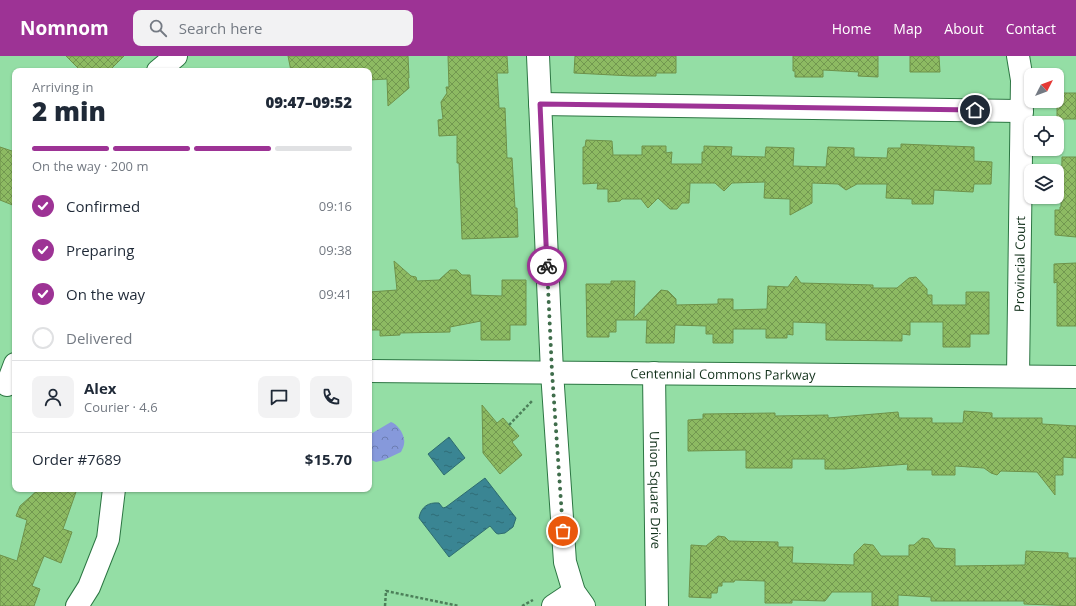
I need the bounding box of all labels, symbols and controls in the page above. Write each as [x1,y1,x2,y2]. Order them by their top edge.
search box [133,10,413,46]
text: Nomnom [20,15,109,41]
icon: search [147,17,169,39]
text: Search here [179,18,262,38]
text: Home [832,19,871,38]
text: Map [893,19,922,38]
text: About [944,19,984,38]
text: Contact [1006,19,1056,38]
north arrow [1024,68,1064,108]
map controls [1024,68,1064,204]
text: Arriving in [32,78,94,96]
text: 09:47–09:52 [266,92,352,112]
text: 2 min [32,93,106,129]
pin [958,93,992,127]
icon: home [964,99,986,121]
button: locate [1024,116,1064,156]
text: On the way · 200 m [32,157,148,175]
button: layers [1024,164,1064,204]
icon: check [32,195,54,217]
text: Confirmed [66,196,140,216]
text: 09:16 [319,197,352,215]
street label: Provincial Court [1010,215,1029,312]
icon: check [32,239,54,261]
text: Preparing [66,240,134,260]
text: 09:38 [319,241,352,259]
courier [527,246,567,286]
icon: bike [536,255,558,277]
icon: check [32,283,54,305]
text: On the way [66,284,145,304]
text: 09:41 [319,285,352,303]
text: Delivered [66,328,133,348]
street label: Centennial Commons Parkway [630,364,816,384]
button: person [32,376,74,418]
button: chat [258,376,300,418]
button: phone [310,376,352,418]
text: Alex [84,378,116,398]
text: Courier · 4.6 [84,398,158,416]
street label: Union Square Drive [646,431,665,549]
text: Order #7689 [32,449,121,469]
text: $15.70 [305,449,352,469]
pin [546,514,580,548]
icon: bag [552,520,574,542]

